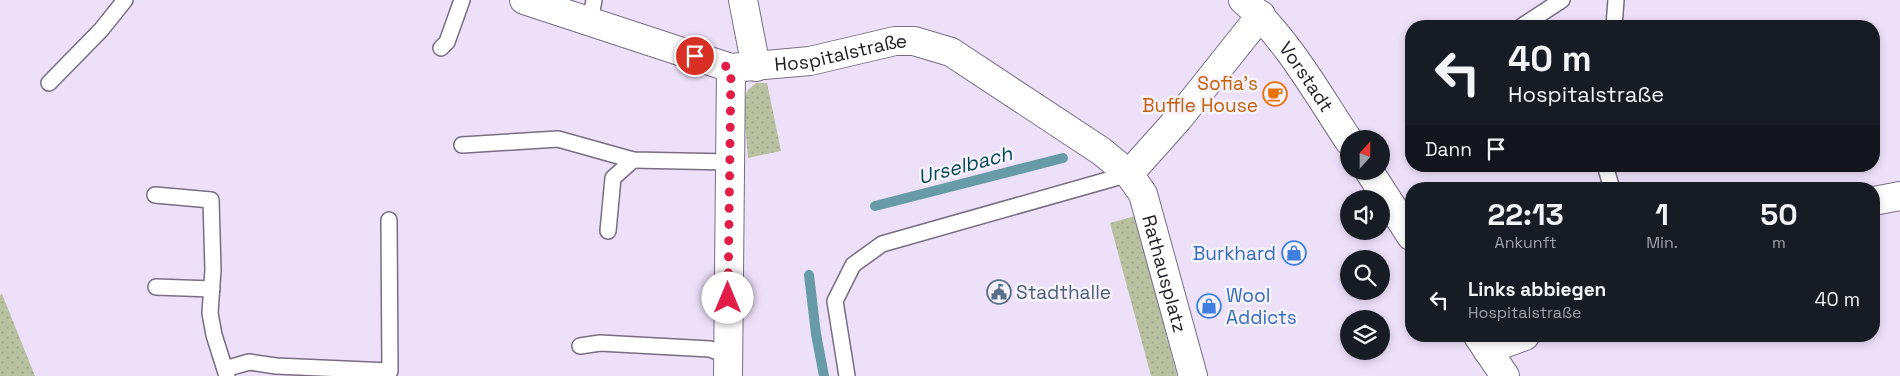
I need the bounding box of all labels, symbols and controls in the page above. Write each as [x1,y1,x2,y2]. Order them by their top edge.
street label: Hospitalstraße [773,29,907,77]
pin [674,35,716,77]
street label: Vorstadt [1273,37,1339,117]
text: 40 m [1508,37,1592,81]
icon: left [1425,40,1490,105]
icon: arrive [681,42,709,70]
place label: Sofia's Buffle House [1142,71,1258,118]
text: Hospitalstraße [1508,80,1664,108]
cafe icon: Sofia's Buffle House [1262,81,1288,107]
north arrow [1340,130,1390,180]
map controls [1340,130,1390,360]
icon: arrive [1482,135,1510,163]
text: Dann [1425,137,1472,162]
water label: Urselbach [915,140,1016,190]
button: sound [1340,190,1390,240]
text: 22:13 [1487,195,1564,234]
text: 1 [1655,195,1669,234]
text: 50 [1760,195,1798,234]
street label: Rathausplatz [1136,212,1192,335]
text: Ankunft [1495,232,1557,253]
text: Min. [1646,232,1678,253]
text: m [1772,232,1786,253]
shop icon: Burkhard [1281,240,1307,266]
place label: Burkhard [1193,241,1276,266]
button: search [1340,250,1390,300]
position arrow [701,271,753,323]
text: Links abbiegen [1468,277,1606,302]
public building icon: Stadthalle [986,279,1012,305]
place label: Stadthalle [1016,280,1111,305]
place label: Wool Addicts [1226,283,1297,330]
icon: left [1425,286,1453,314]
text: 40 m [1815,287,1860,312]
shop icon: Wool Addicts [1196,293,1222,319]
text: Hospitalstraße [1468,302,1582,323]
button: layers [1340,310,1390,360]

